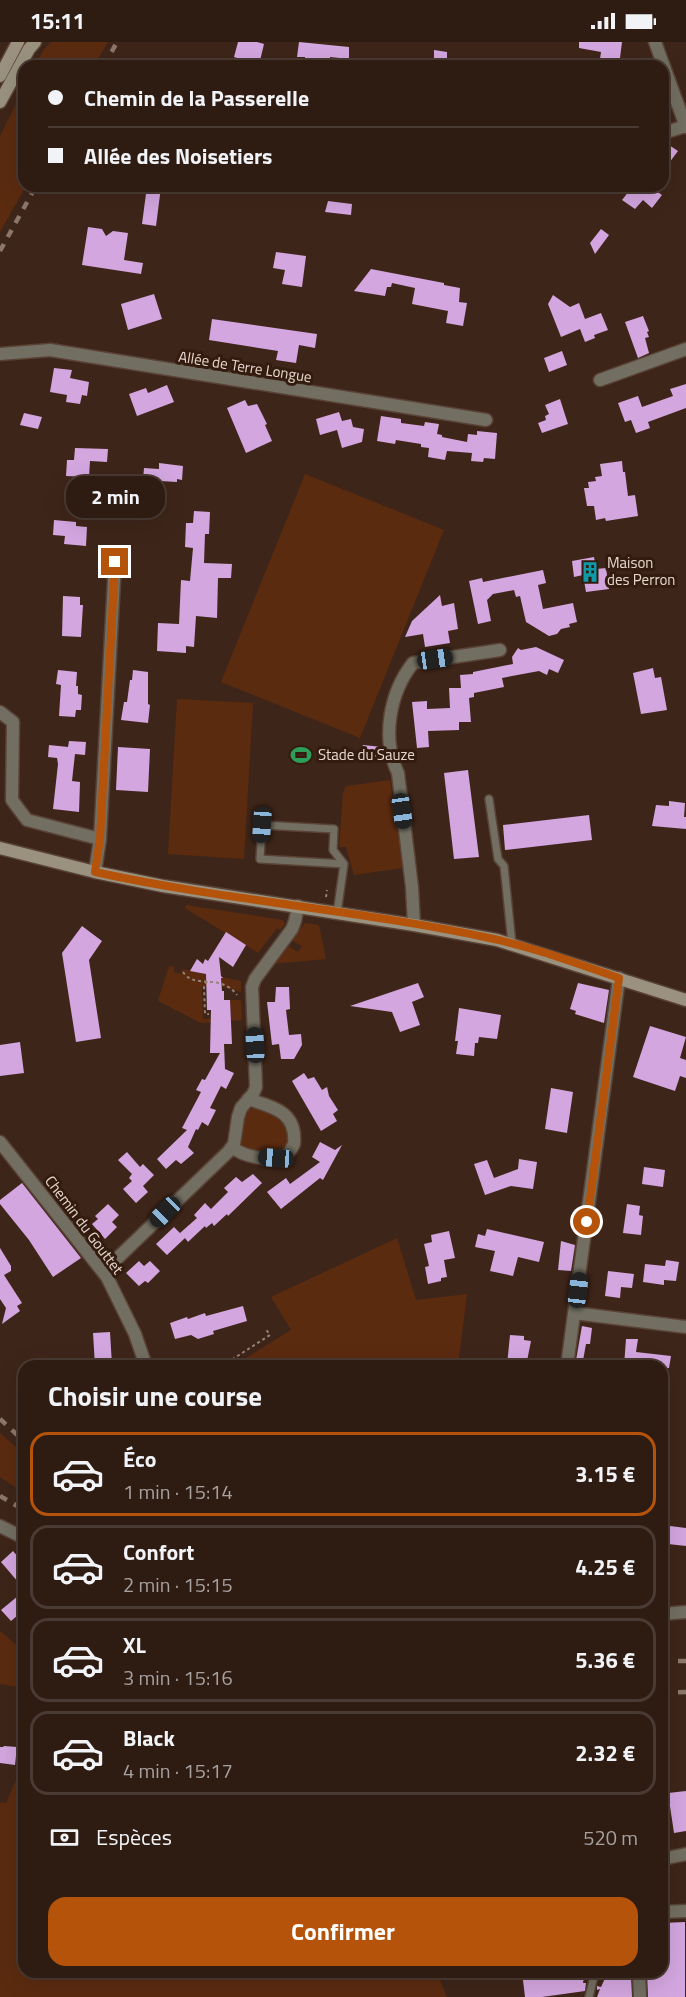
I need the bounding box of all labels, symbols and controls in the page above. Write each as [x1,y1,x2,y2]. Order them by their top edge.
text: 15:11 [30,4,85,38]
text: Chemin de la Passerelle [84,81,309,115]
text: Allée des Noisetiers [84,139,273,173]
street label: Allée de Terre Longue [177,345,313,388]
callout: 2 min [66,475,164,517]
text: 2 min [91,481,140,512]
route end [101,548,128,575]
place label: Maison des Perron [607,551,675,591]
building icon: Maison des Perron [578,560,602,584]
car [416,648,454,670]
sports icon: Stade du Sauze [289,743,313,767]
place label: Stade du Sauze [318,743,415,766]
car [391,792,413,830]
car [252,806,272,844]
car [245,1027,265,1063]
car [257,1148,295,1168]
street label: Chemin du Gouttet [40,1170,130,1280]
car [146,1193,184,1231]
route start [573,1208,600,1235]
car [567,1271,589,1309]
text: Choisir une course [48,1375,262,1416]
text: Éco [123,1442,156,1476]
icon: car [51,1447,105,1501]
text: 3.15 € [575,1457,635,1491]
text: 1 min · 15:14 [123,1476,233,1507]
text: Confort [123,1535,194,1569]
icon: car [51,1540,105,1594]
text: 4.25 € [575,1550,635,1584]
text: 2 min · 15:15 [123,1569,233,1600]
text: XL [123,1628,146,1662]
icon: car [51,1633,105,1687]
text: 5.36 € [575,1643,635,1677]
text: 3 min · 15:16 [123,1662,233,1693]
text: Black [123,1721,175,1755]
icon: car [51,1726,105,1780]
text: 2.32 € [575,1736,635,1770]
text: 4 min · 15:17 [123,1755,233,1786]
text: Espèces [96,1820,172,1854]
icon: cash [48,1821,81,1854]
text: 520 m [583,1822,638,1853]
button: Confirmer [48,1897,638,1966]

